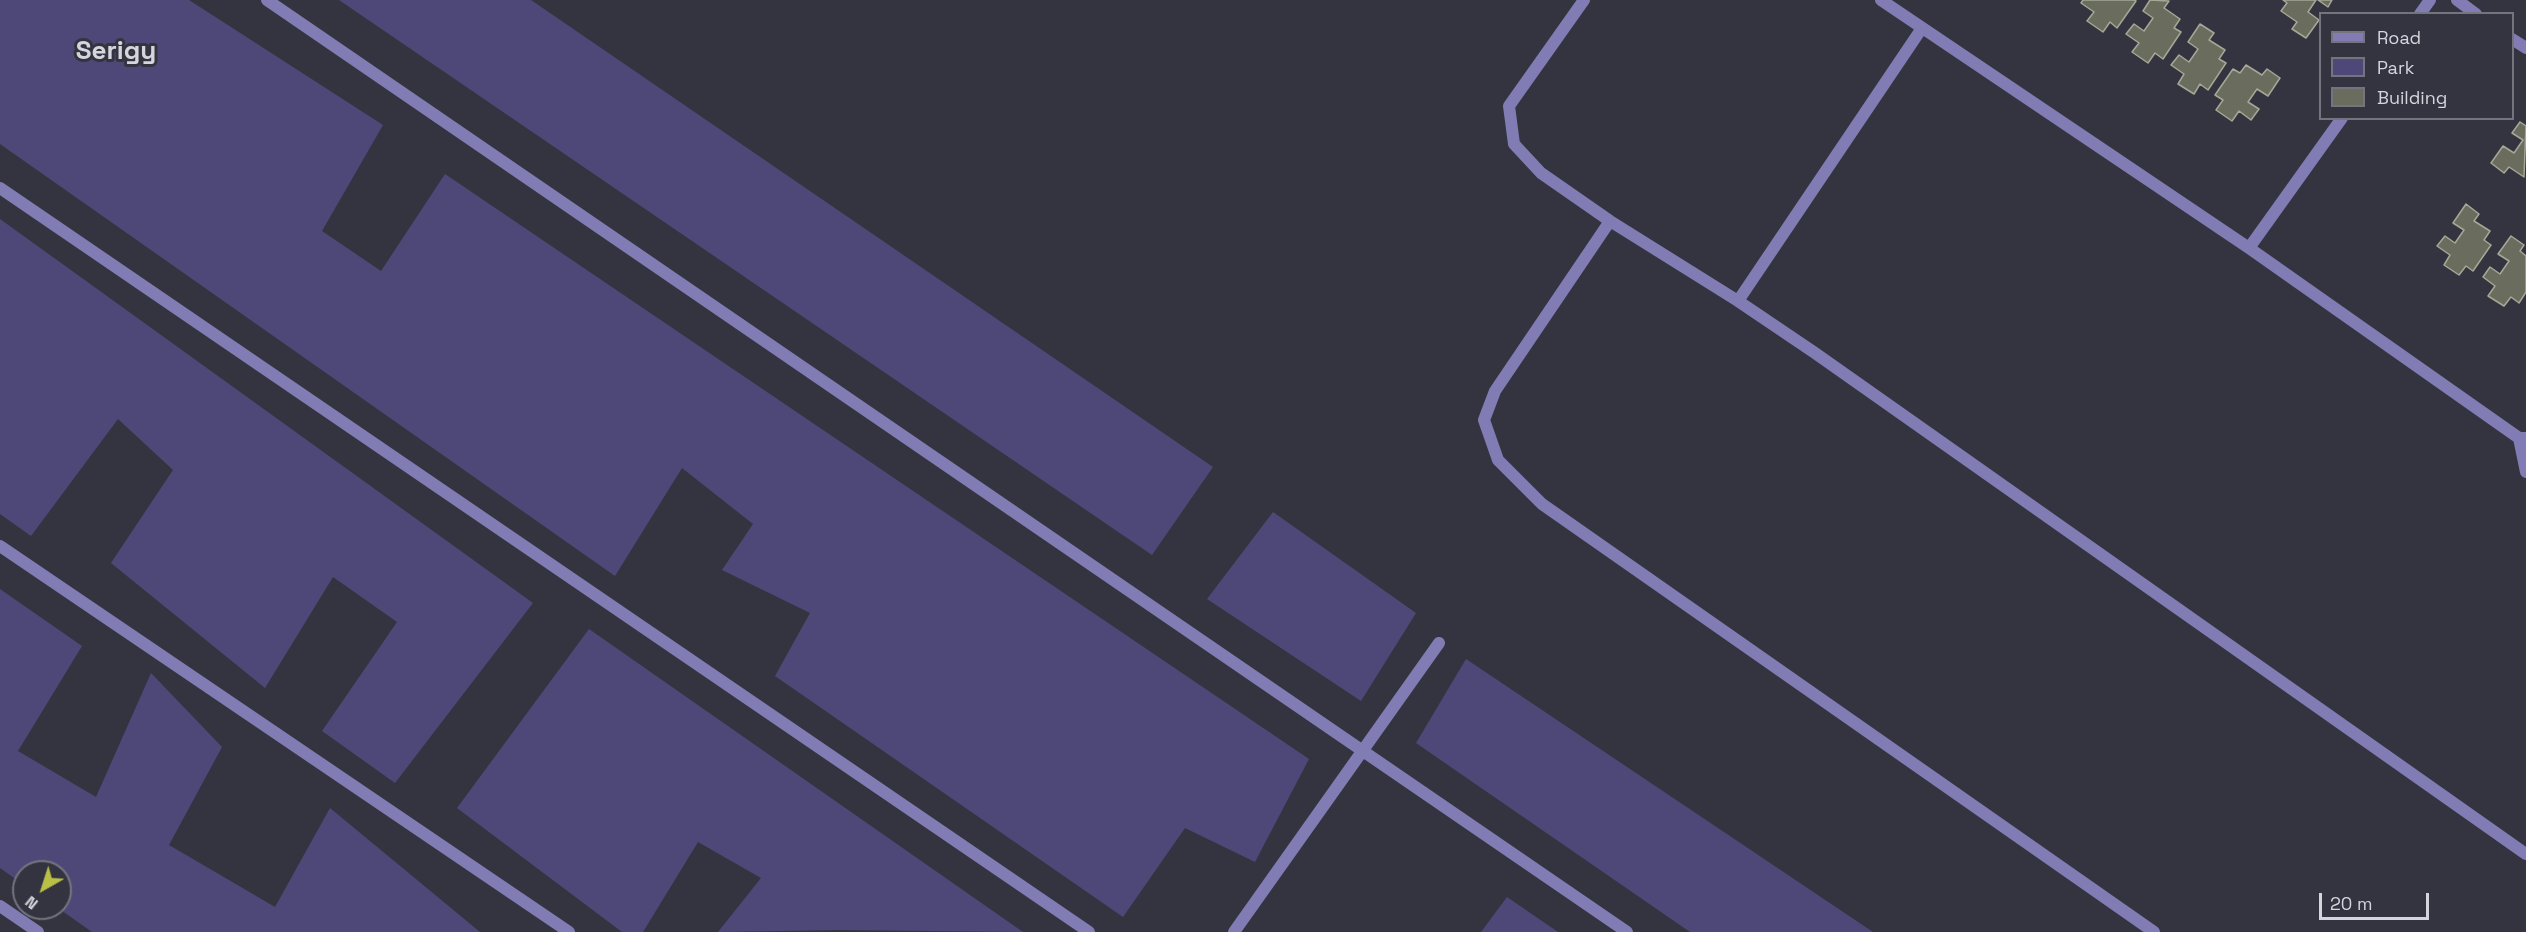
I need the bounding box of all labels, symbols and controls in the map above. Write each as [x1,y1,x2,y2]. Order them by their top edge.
legend [2319,12,2514,120]
text: Road [2377,26,2421,49]
district label: Serigy [76,36,156,68]
text: Park [2377,56,2414,79]
text: Building [2377,86,2447,109]
north arrow [12,860,72,920]
scale bar [2322,881,2432,919]
text: N [21,891,42,914]
text: 20 m [2330,892,2373,915]

